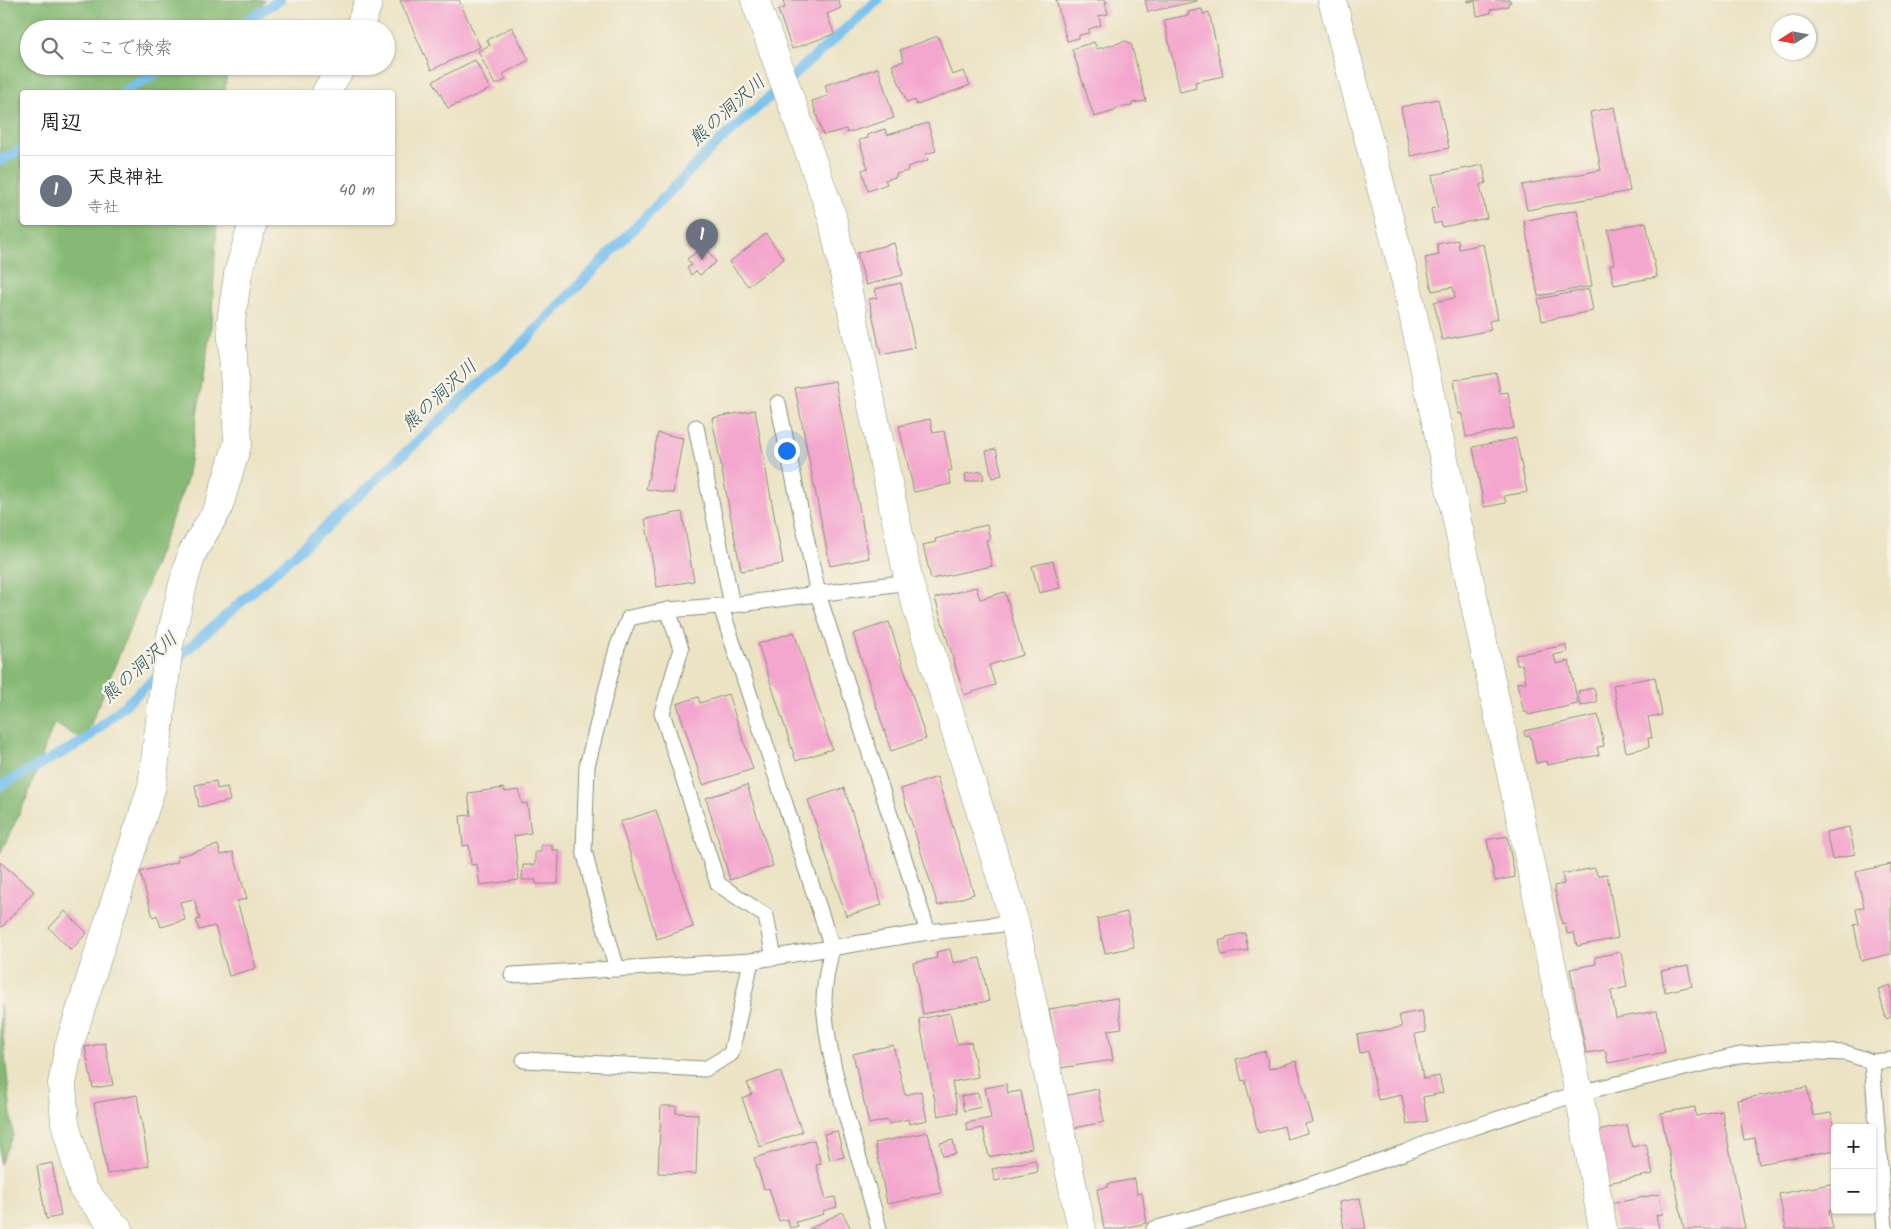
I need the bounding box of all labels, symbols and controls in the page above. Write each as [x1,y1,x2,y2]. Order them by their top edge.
north arrow [1771,15,1816,60]
search box [20,20,395,75]
icon: search [38,34,66,62]
text: ここで検索 [78,34,173,64]
water label: 熊の洞沢川 [683,68,773,154]
text: 周辺 [40,107,82,140]
text: 天良神社 [87,163,163,193]
text: 1 [54,178,58,203]
text: 40 m [339,178,375,203]
text: 寺社 [87,195,119,220]
pin: 1 [686,219,718,260]
water label: 熊の洞沢川 [395,353,485,439]
your location [774,438,800,464]
water label: 熊の洞沢川 [95,625,185,711]
map controls [1831,1124,1876,1214]
button: + [1831,1124,1876,1169]
button: − [1831,1169,1876,1214]

